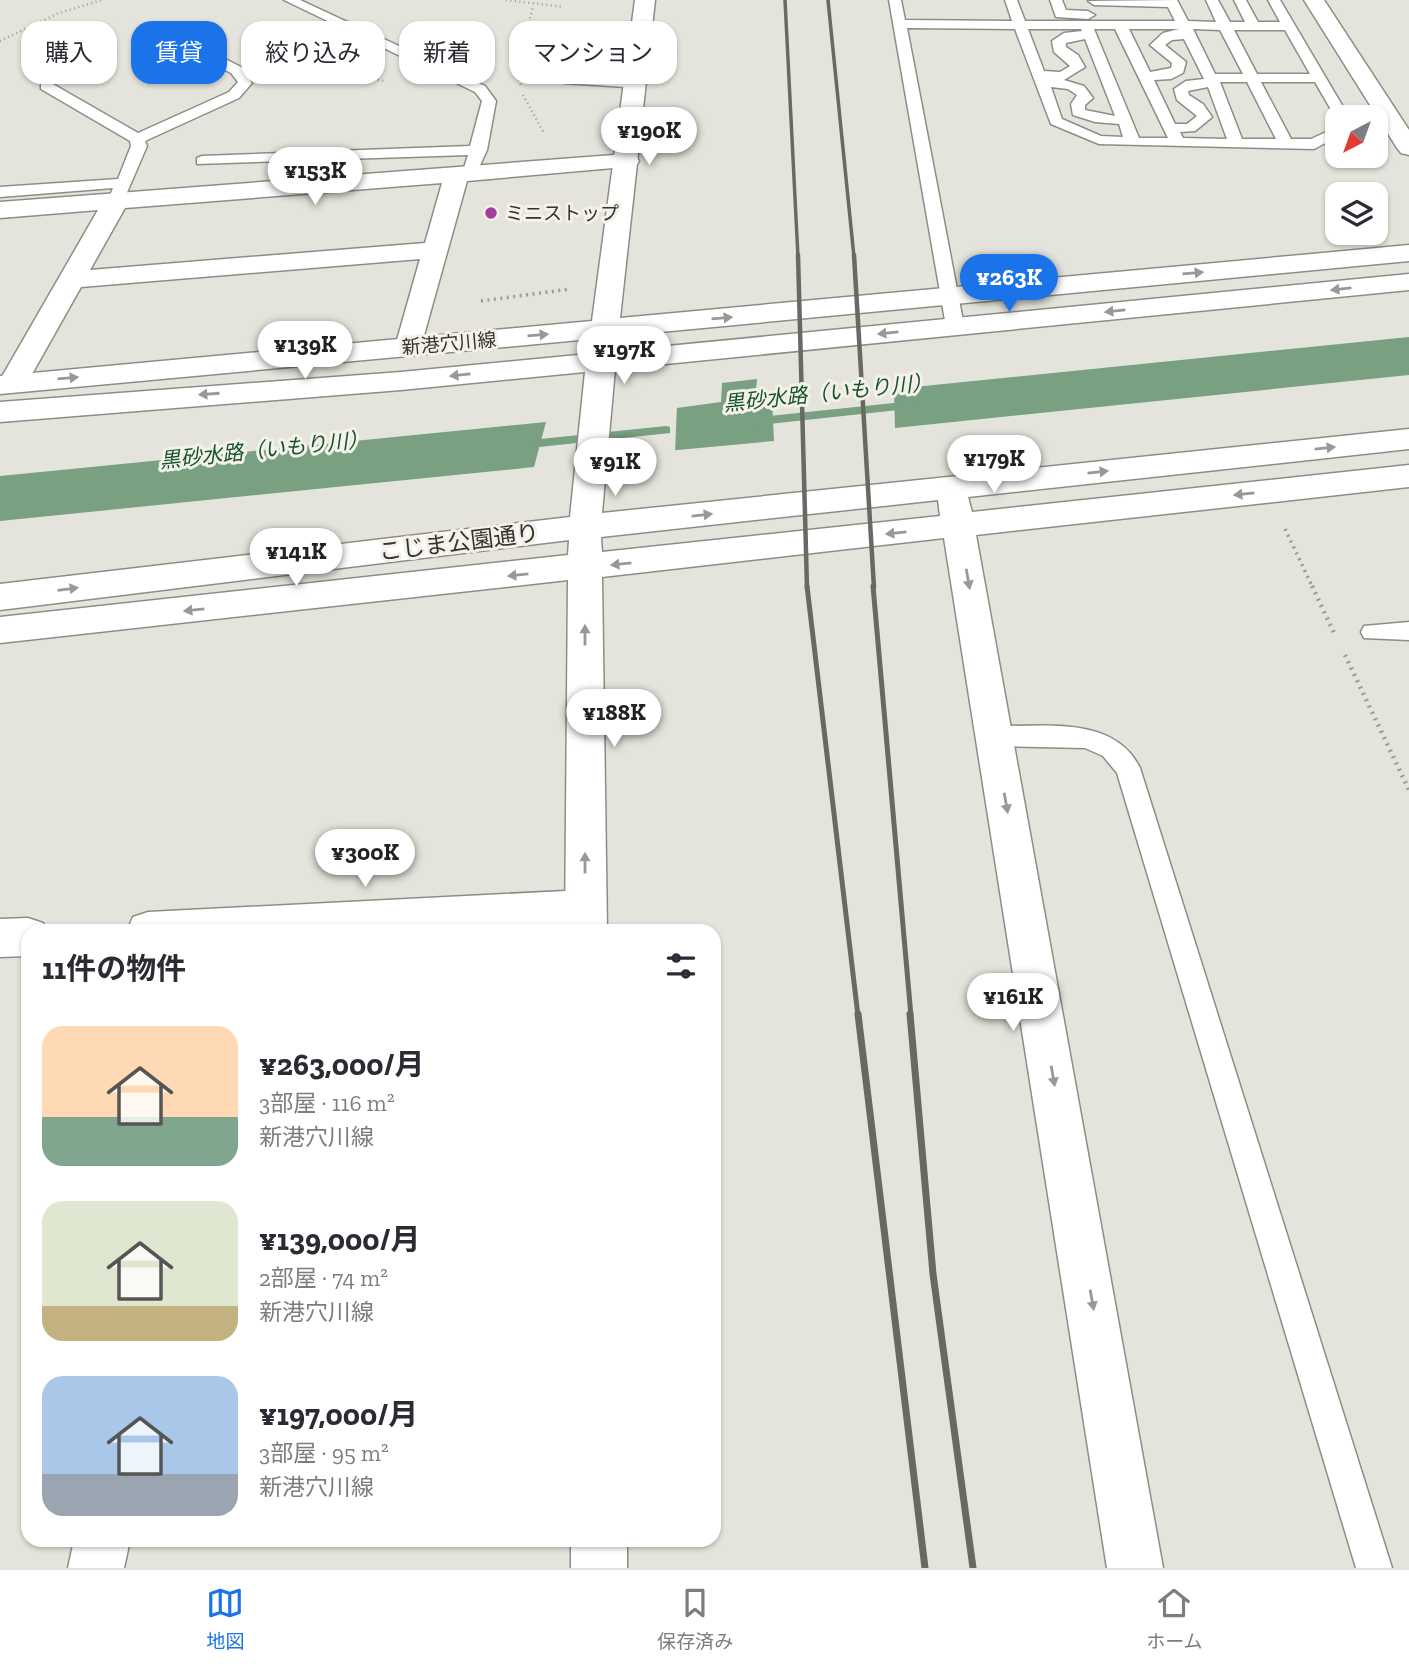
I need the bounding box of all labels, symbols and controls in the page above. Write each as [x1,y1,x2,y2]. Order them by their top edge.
chip: 購入 [21,21,117,84]
chip: 賃貸 [131,21,227,84]
chip: 絞り込み [241,21,385,84]
chip: 新着 [399,21,495,84]
chip: マンション [509,21,677,84]
north arrow [1325,105,1388,168]
map controls [1325,105,1388,245]
pin: ¥190K [600,108,698,167]
text: ¥190K [617,116,681,144]
pin: ¥153K [266,148,364,207]
text: ¥153K [284,156,346,184]
button: layers [1325,182,1388,245]
place label: ミニストップ [505,202,619,225]
marker: ミニストップ [483,205,499,221]
pin: ¥263K [960,254,1058,314]
text: ¥263K [976,263,1042,291]
one-way arrow [1182,267,1204,278]
one-way arrow [1330,284,1352,295]
one-way arrow [1103,306,1125,317]
one-way arrow [711,312,733,323]
pin: ¥139K [256,322,354,381]
pin: ¥197K [575,326,673,386]
street label: 新港穴川線 [401,328,497,359]
one-way arrow [877,328,899,339]
one-way arrow [528,329,550,340]
text: ¥139K [273,330,337,358]
text: ¥197K [593,335,655,363]
water label: 黒砂水路（いもり川） [722,369,934,416]
one-way arrow [449,370,471,381]
one-way arrow [57,373,79,384]
one-way arrow [198,389,220,400]
water label: 黒砂水路（いもり川） [158,426,370,473]
pin: ¥179K [945,435,1043,495]
pin: ¥91K [574,438,656,498]
one-way arrow [1314,442,1336,453]
text: ¥179K [963,444,1025,472]
text: ¥91K [590,447,640,475]
one-way arrow [1087,467,1109,478]
one-way arrow [1233,489,1255,500]
one-way arrow [691,509,713,520]
street label: こじま公園通り [377,518,541,566]
pin: ¥141K [247,528,345,588]
one-way arrow [885,528,907,539]
text: ¥141K [266,537,326,565]
one-way arrow [610,558,632,569]
one-way arrow [963,568,974,590]
one-way arrow [506,570,528,581]
one-way arrow [57,583,79,594]
one-way arrow [183,604,205,615]
one-way arrow [579,624,591,646]
pin: ¥188K [565,690,663,749]
text: ¥188K [582,698,646,726]
one-way arrow [1001,792,1012,814]
pin: ¥300K [316,830,414,889]
text: ¥300K [331,838,399,866]
one-way arrow [579,852,591,874]
icon: filters [662,947,700,985]
text: 11件の物件 [42,951,186,987]
pin: ¥161K [964,974,1062,1033]
text: ¥161K [983,982,1043,1010]
text: ¥263,000/月 [259,1047,425,1083]
icon: home [98,1054,182,1138]
one-way arrow [1048,1065,1059,1087]
text: 3部屋 · 116 m² [259,1089,395,1117]
text: 新港穴川線 [259,1123,374,1151]
text: ¥139,000/月 [259,1222,421,1258]
icon: home [98,1229,182,1313]
text: 2部屋 · 74 m² [259,1264,388,1292]
one-way arrow [1087,1289,1098,1311]
text: 新港穴川線 [259,1298,374,1326]
text: ¥197,000/月 [259,1397,418,1433]
icon: home [98,1404,182,1488]
text: 3部屋 · 95 m² [259,1439,389,1467]
text: 新港穴川線 [259,1473,374,1501]
tab: 地図 [206,1584,244,1653]
tab: 保存済み [657,1584,733,1653]
tab: ホーム [1146,1584,1203,1653]

